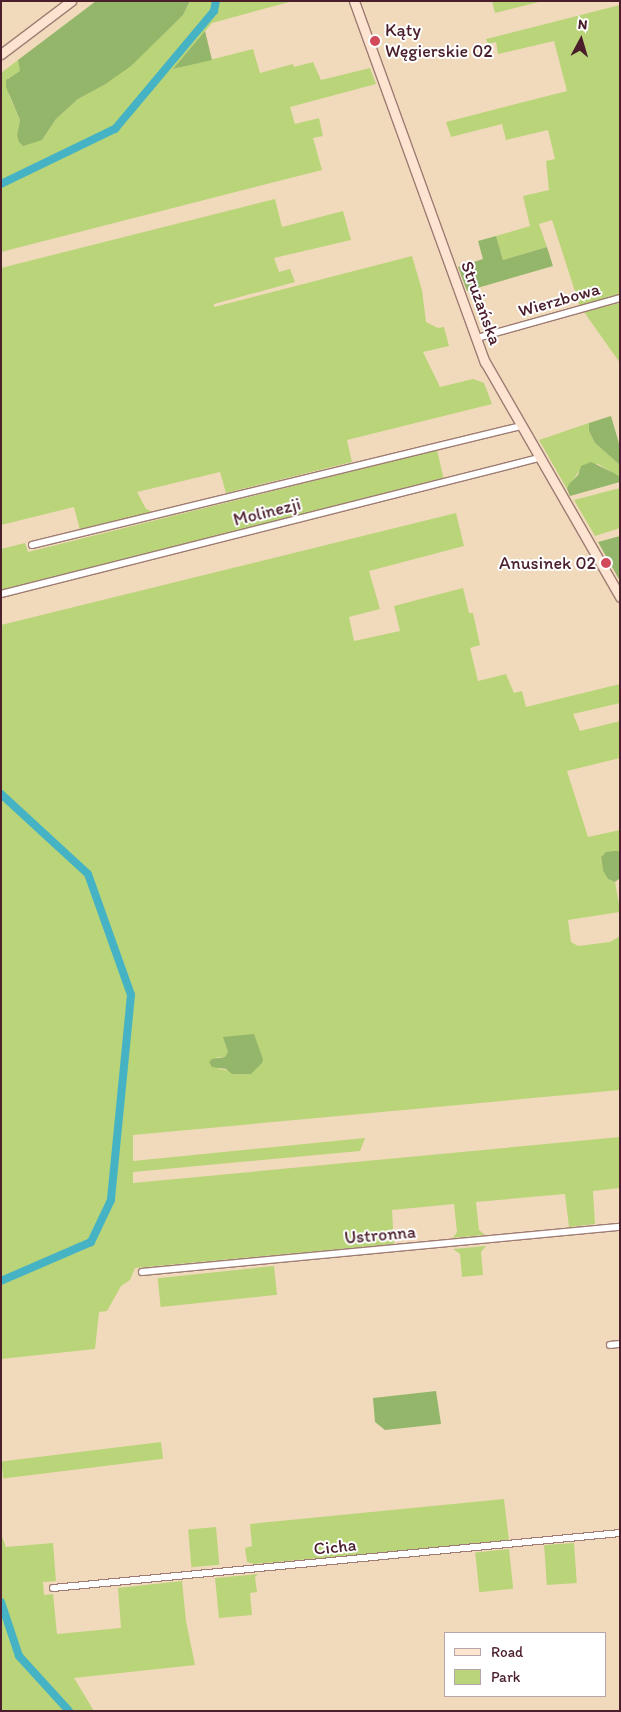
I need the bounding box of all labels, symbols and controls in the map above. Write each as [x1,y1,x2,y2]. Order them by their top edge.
north arrow [556,15,606,65]
text: N [577,16,588,34]
place label: Kąty Węgierskie 02 [385,20,493,62]
marker: Kąty Węgierskie 02 [369,35,381,47]
street label: Strużańska [456,258,506,348]
street label: Wierzbowa [516,278,602,322]
street label: Molinezji [231,493,303,531]
place label: Anusinek 02 [499,552,596,574]
marker: Anusinek 02 [600,557,612,569]
street label: Ustronna [343,1221,417,1249]
street label: Cicha [313,1534,357,1560]
legend [444,1632,606,1697]
text: Road [491,1643,523,1661]
text: Park [491,1668,521,1686]

